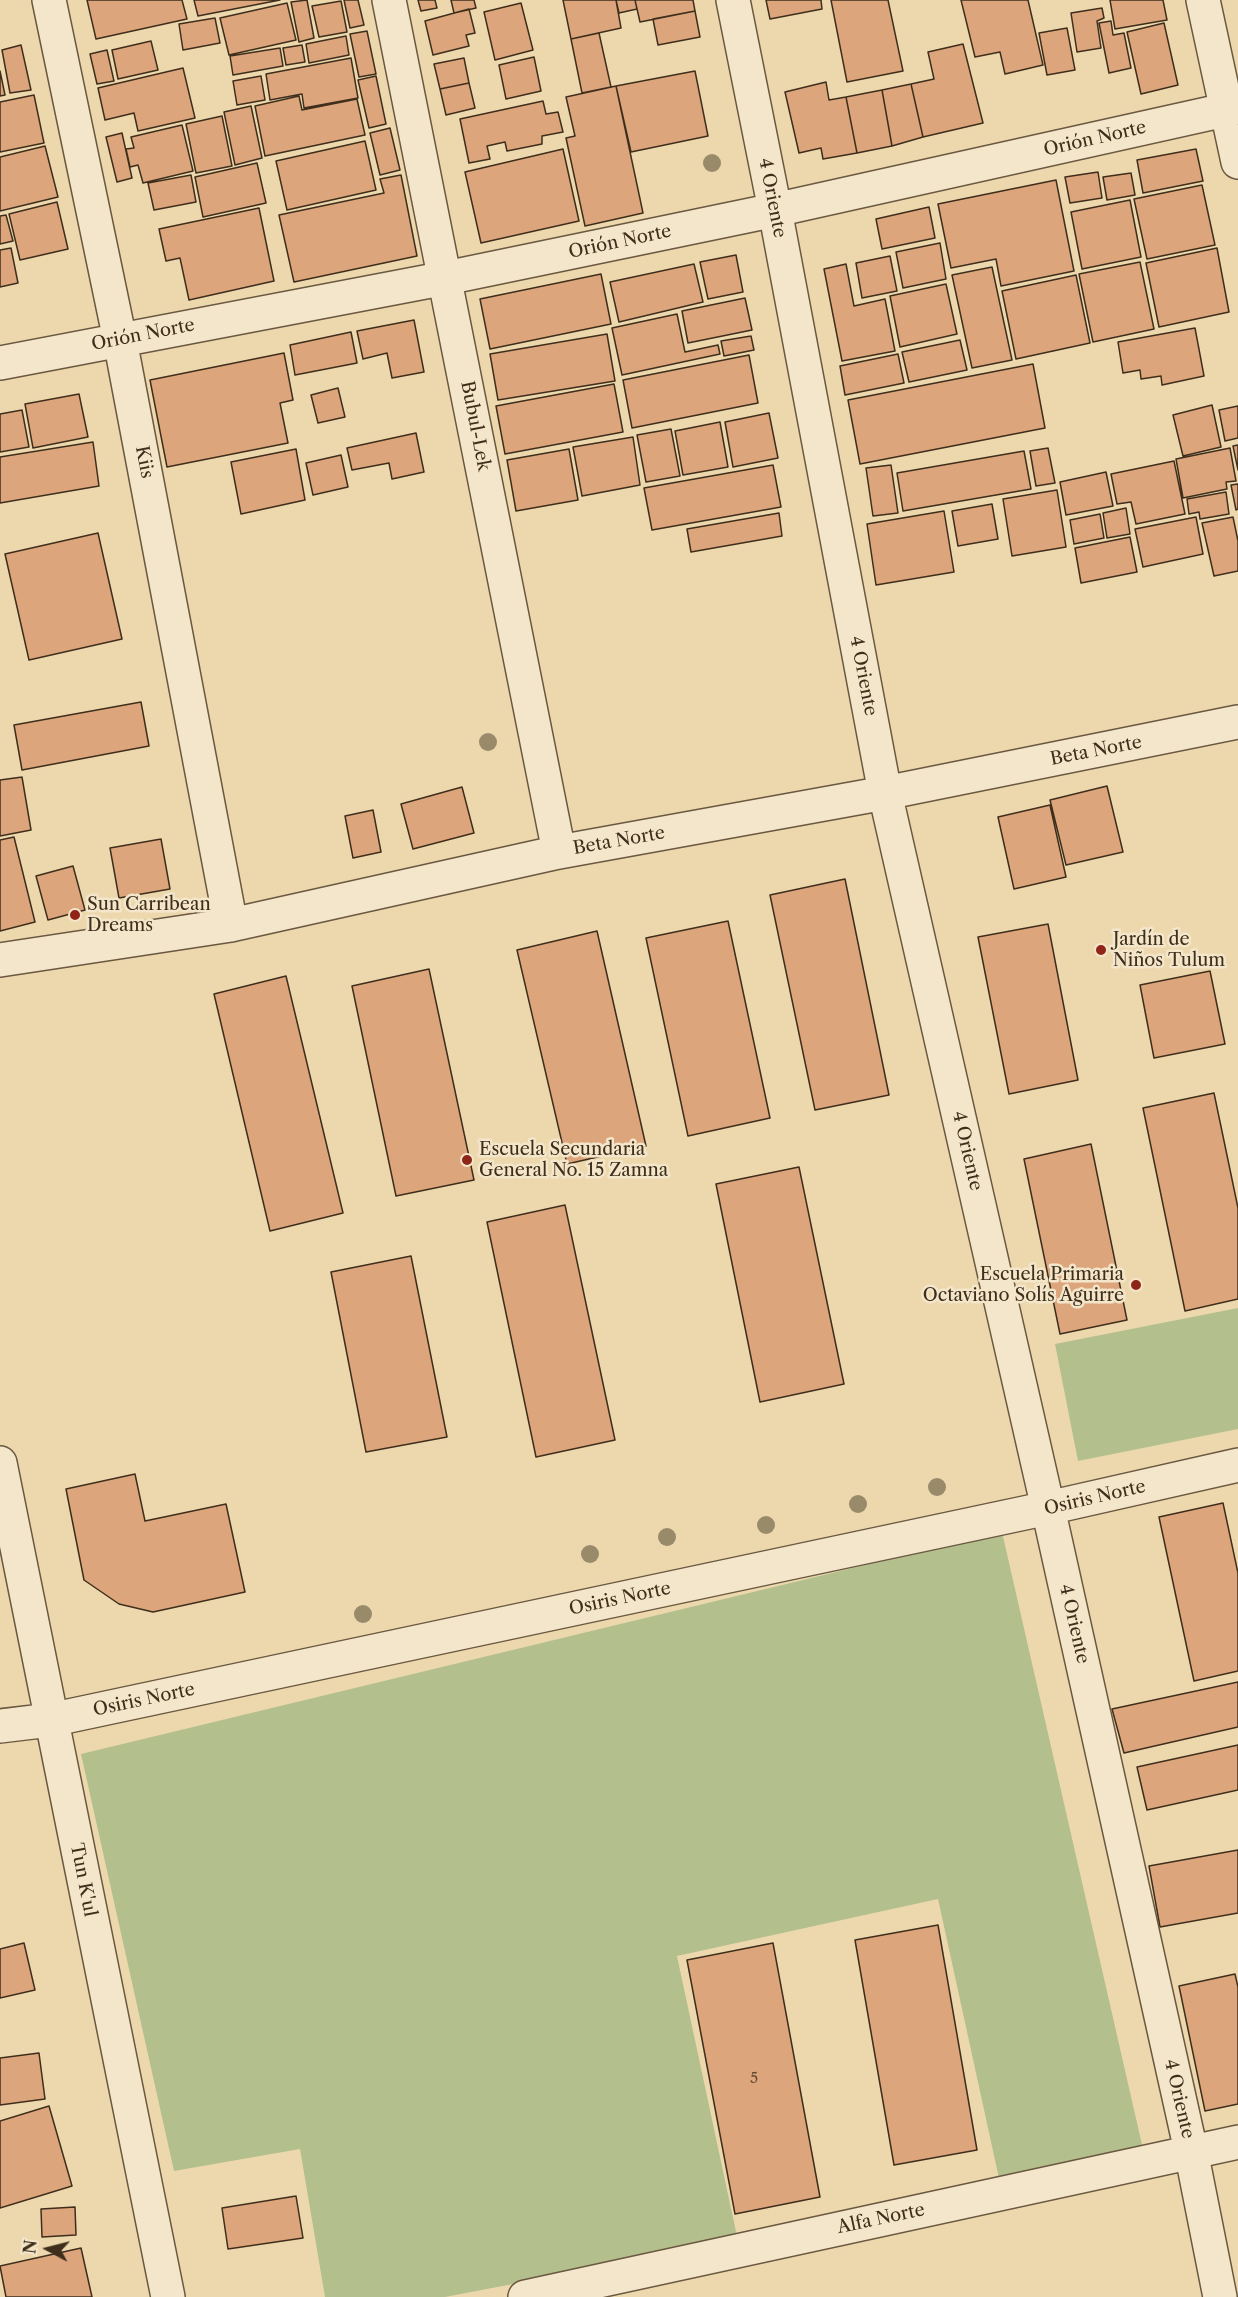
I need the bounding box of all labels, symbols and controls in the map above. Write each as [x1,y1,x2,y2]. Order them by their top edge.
street label: Orión Norte [1042,117,1148,161]
street label: 4 Oriente [754,156,790,240]
street label: Orión Norte [567,221,673,263]
street label: Orión Norte [90,314,196,356]
street label: Bubul-Lek [456,379,494,473]
street label: Kiis [130,444,158,480]
street label: 4 Oriente [845,634,881,718]
street label: Beta Norte [1048,732,1144,770]
street label: Beta Norte [571,822,667,860]
place label: Sun Carribean Dreams [87,894,211,936]
marker: Sun Carribean Dreams [68,908,82,922]
place label: Jardín de Niños Tulum [1113,929,1225,972]
marker: Jardín de Niños Tulum [1094,943,1108,957]
street label: 4 Oriente [947,1109,987,1193]
place label: Escuela Secundaria General No. 15 Zamna [479,1139,668,1182]
marker: Escuela Secundaria General No. 15 Zamna [460,1153,474,1167]
place label: Escuela Primaria Octaviano Solís Aguirre [923,1264,1124,1306]
marker: Escuela Primaria Octaviano Solís Aguirre [1129,1278,1143,1292]
street label: Osiris Norte [1042,1476,1148,1520]
street label: Osiris Norte [567,1578,673,1620]
street label: 4 Oriente [1054,1582,1094,1666]
street label: Osiris Norte [91,1679,197,1721]
street label: Tun K'ul [65,1841,101,1919]
street label: 4 Oriente [1159,2057,1199,2141]
house number: 5 [750,2070,758,2088]
street label: Alfa Norte [835,2199,927,2239]
north arrow [18,2219,78,2279]
text: N [19,2239,41,2255]

